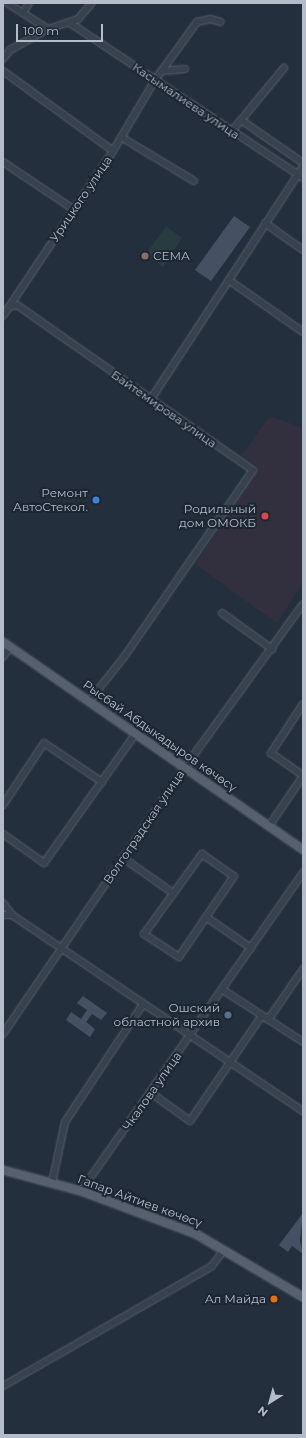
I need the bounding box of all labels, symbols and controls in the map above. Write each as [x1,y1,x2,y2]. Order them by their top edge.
scale bar [18,16,105,42]
text: 100 m [23,23,59,38]
street label: Касымалиева улица [130,60,242,142]
street label: Урицкого улица [47,153,115,245]
place label: СЕМА [153,249,190,263]
marker: СЕМА [140,251,150,261]
street label: Байтемирова улица [109,367,219,451]
place label: Ремонт АвтоСтекол. [13,486,88,514]
marker: Ремонт АвтоСтекол. [91,495,101,505]
place label: Родильный дом ОМОКБ [179,502,256,530]
marker: Родильный дом ОМОКБ [259,510,271,522]
street label: Рысбай Абдыкадыров көчөсү [80,677,240,795]
street label: Волгоградская улица [100,767,188,887]
place label: Ошский областной архив [114,1001,220,1029]
marker: Ошский областной архив [223,1010,233,1020]
street label: Чкалова улица [120,1049,184,1133]
street label: Гапар Айтиев көчөсү [76,1172,204,1230]
place label: Ал Майда [205,1292,266,1306]
marker: Ал Майда [269,1294,279,1304]
north arrow [250,1382,290,1422]
text: N [255,1403,271,1420]

